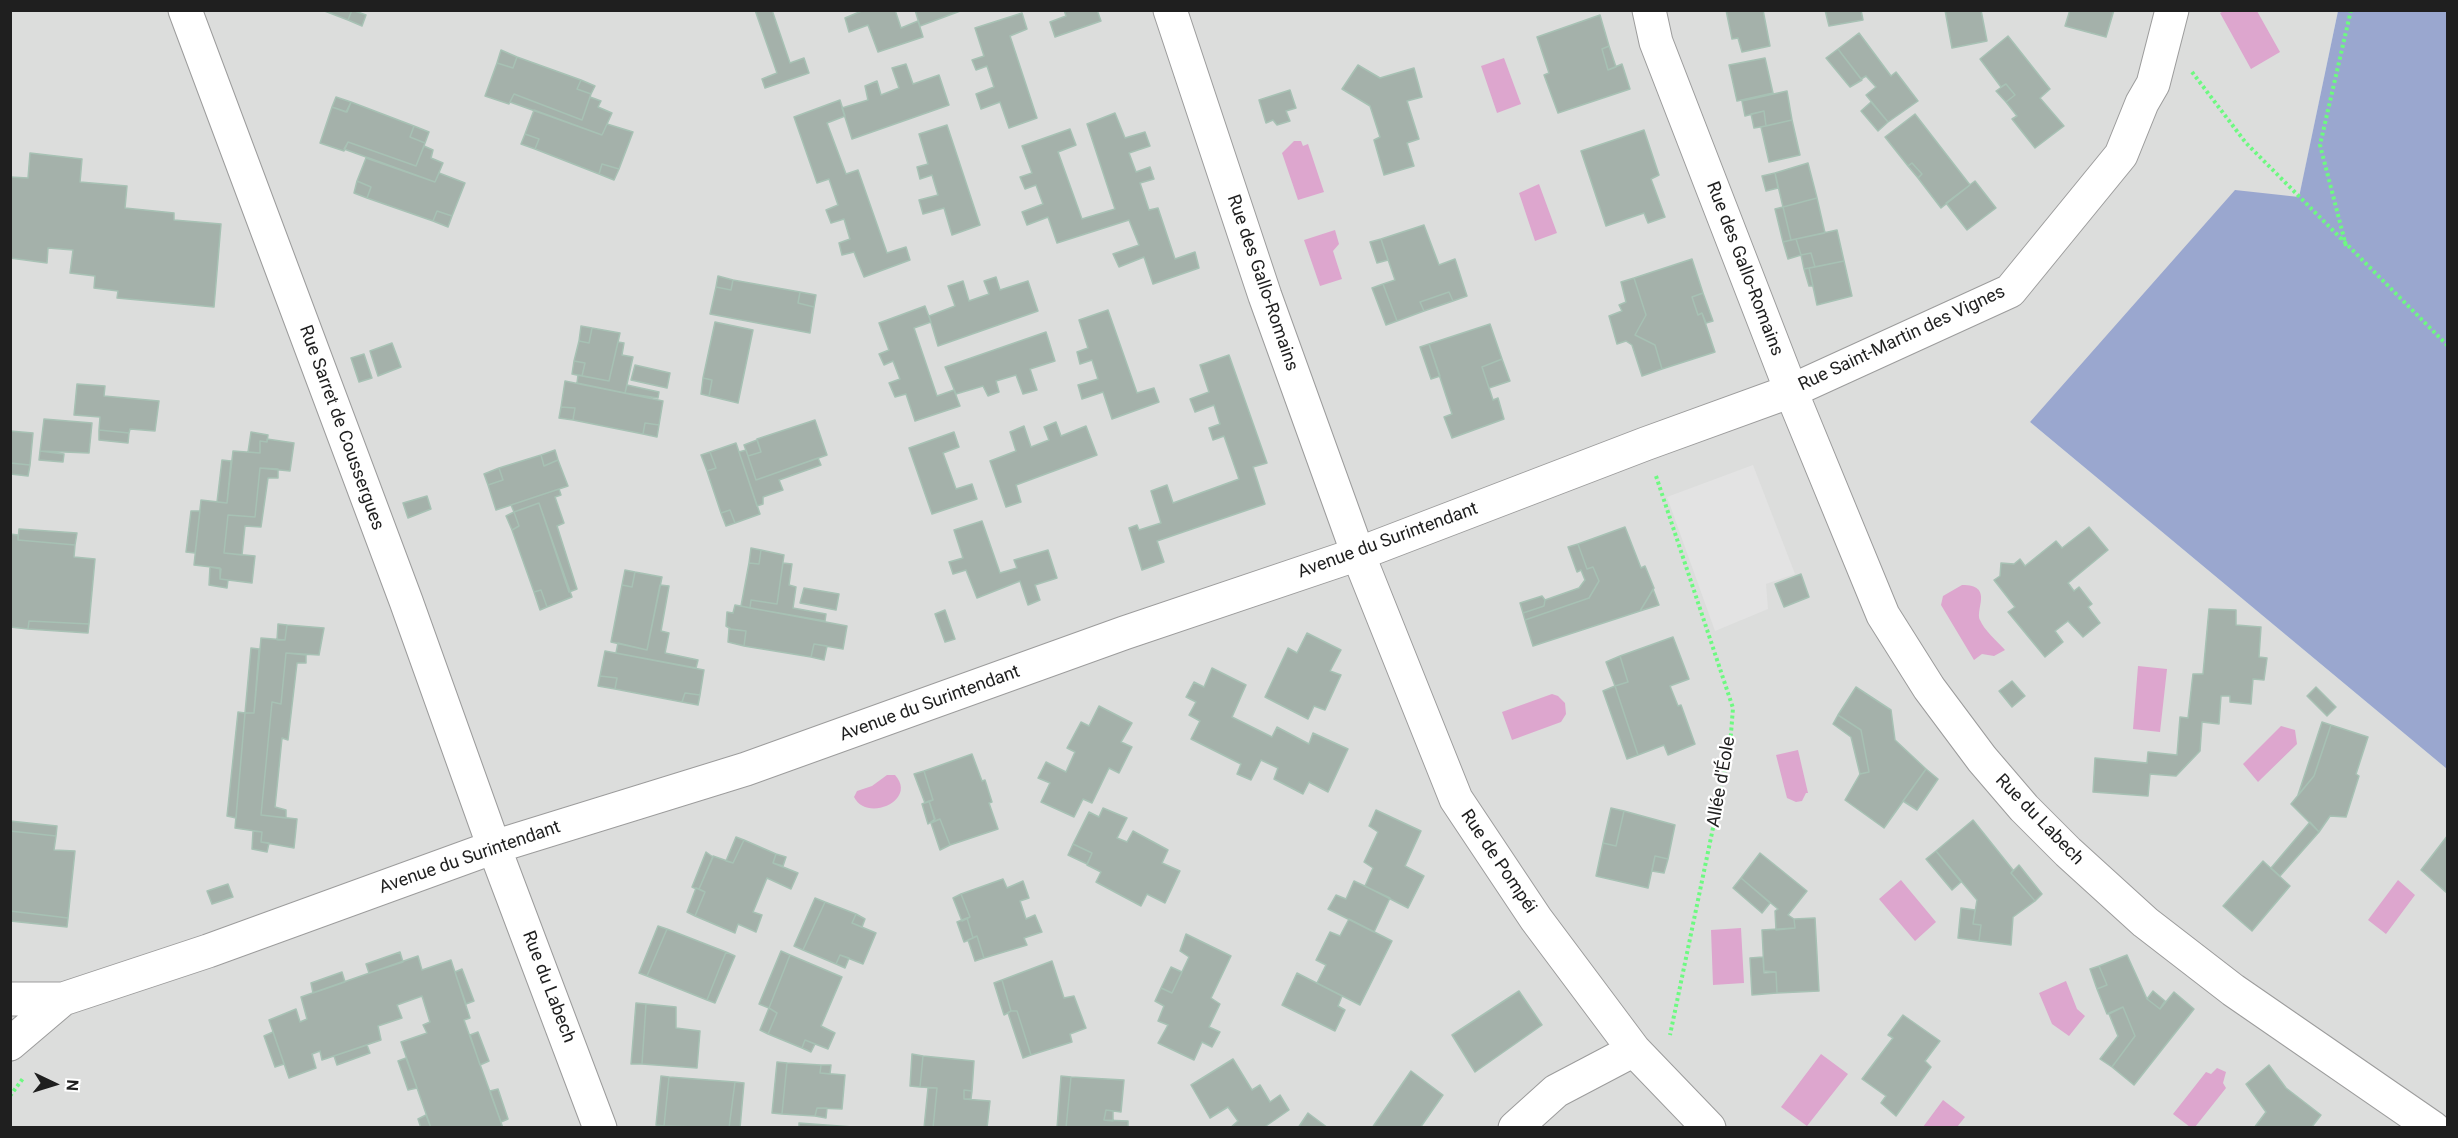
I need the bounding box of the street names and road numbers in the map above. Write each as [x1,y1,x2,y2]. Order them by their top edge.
street label: Rue des Gallo-Romains [1701,179,1787,359]
street label: Rue des Gallo-Romains [1222,192,1302,374]
street label: Rue Saint-Martin des Vignes [1795,282,2009,396]
street label: Rue Sarret de Coussergues [294,323,388,533]
street label: Avenue du Surintendant [1295,498,1481,584]
street label: Avenue du Surintendant [837,661,1023,747]
street label: Allée d'Éole [1703,735,1741,829]
street label: Rue du Labech [1990,770,2088,870]
street label: Rue de Pompéi [1455,806,1541,918]
street label: Avenue du Surintendant [377,817,563,899]
street label: Rue du Labech [517,928,579,1046]

